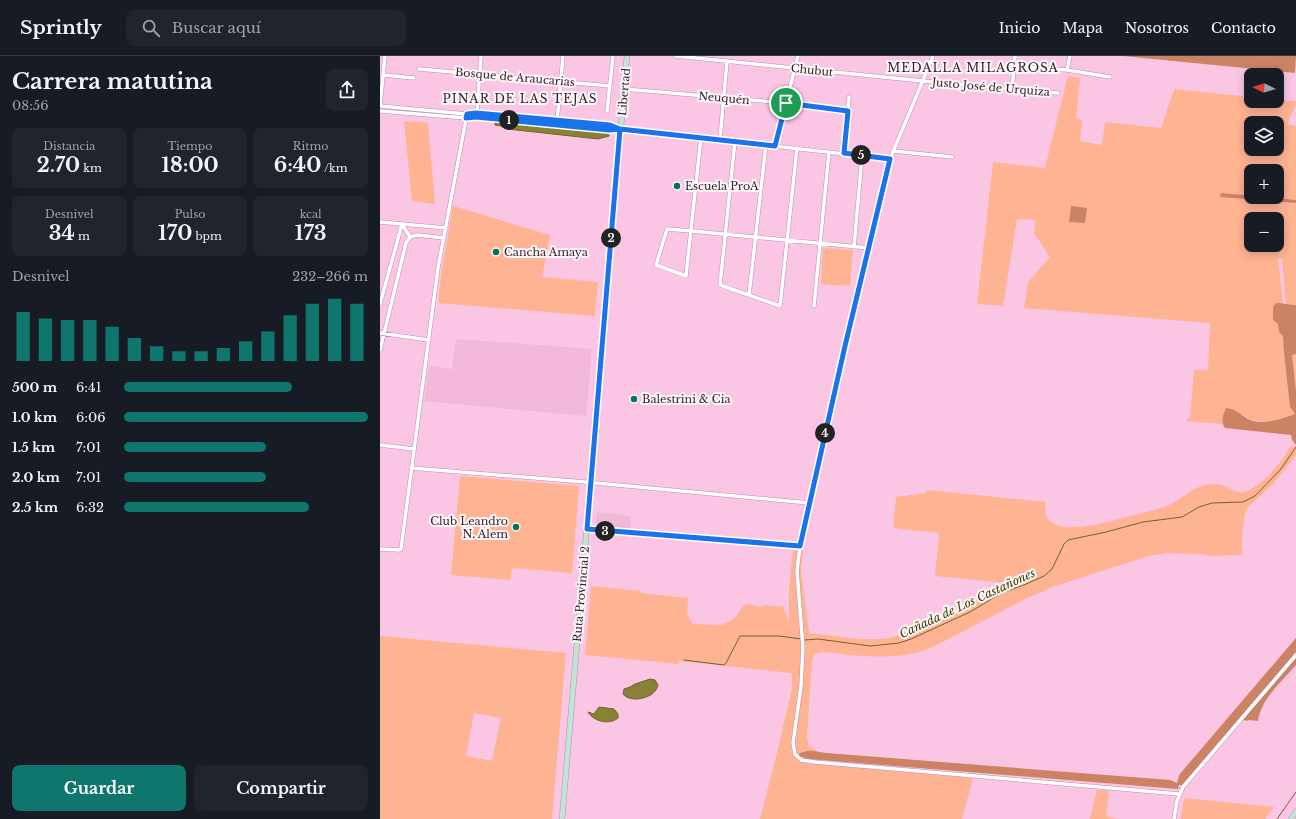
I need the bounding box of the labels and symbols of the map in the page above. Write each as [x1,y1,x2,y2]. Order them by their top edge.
district label: MEDALLA MILAGROSA [887,60,1059,75]
street label: Chubut [790,61,835,79]
street label: Bosque de Araucarias [454,65,576,89]
street label: Libertad [615,67,633,117]
north arrow [1244,68,1284,108]
street label: Justo José de Urquiza [929,75,1051,99]
pin [769,86,803,120]
street label: Neuquén [698,89,751,107]
district label: PINAR DE LAS TEJAS [442,91,598,106]
pin: 1 [499,110,519,130]
pin: 5 [851,145,871,165]
place label: Escuela ProA [685,179,759,193]
marker: Escuela ProA [672,181,682,191]
pin: 2 [601,228,621,248]
place label: Cancha Amaya [504,245,589,259]
marker: Cancha Amaya [491,247,501,257]
place label: Balestrini & Cia [642,392,731,406]
marker: Balestrini & Cia [629,394,639,404]
pin: 4 [815,423,835,443]
place label: Club Leandro N. Alem [430,514,508,541]
pin: 3 [595,521,615,541]
marker: Club Leandro N. Alem [511,522,521,532]
street label: Ruta Provincial 2 [570,545,592,643]
water label: Cañada de Los Castañones [897,565,1038,641]

